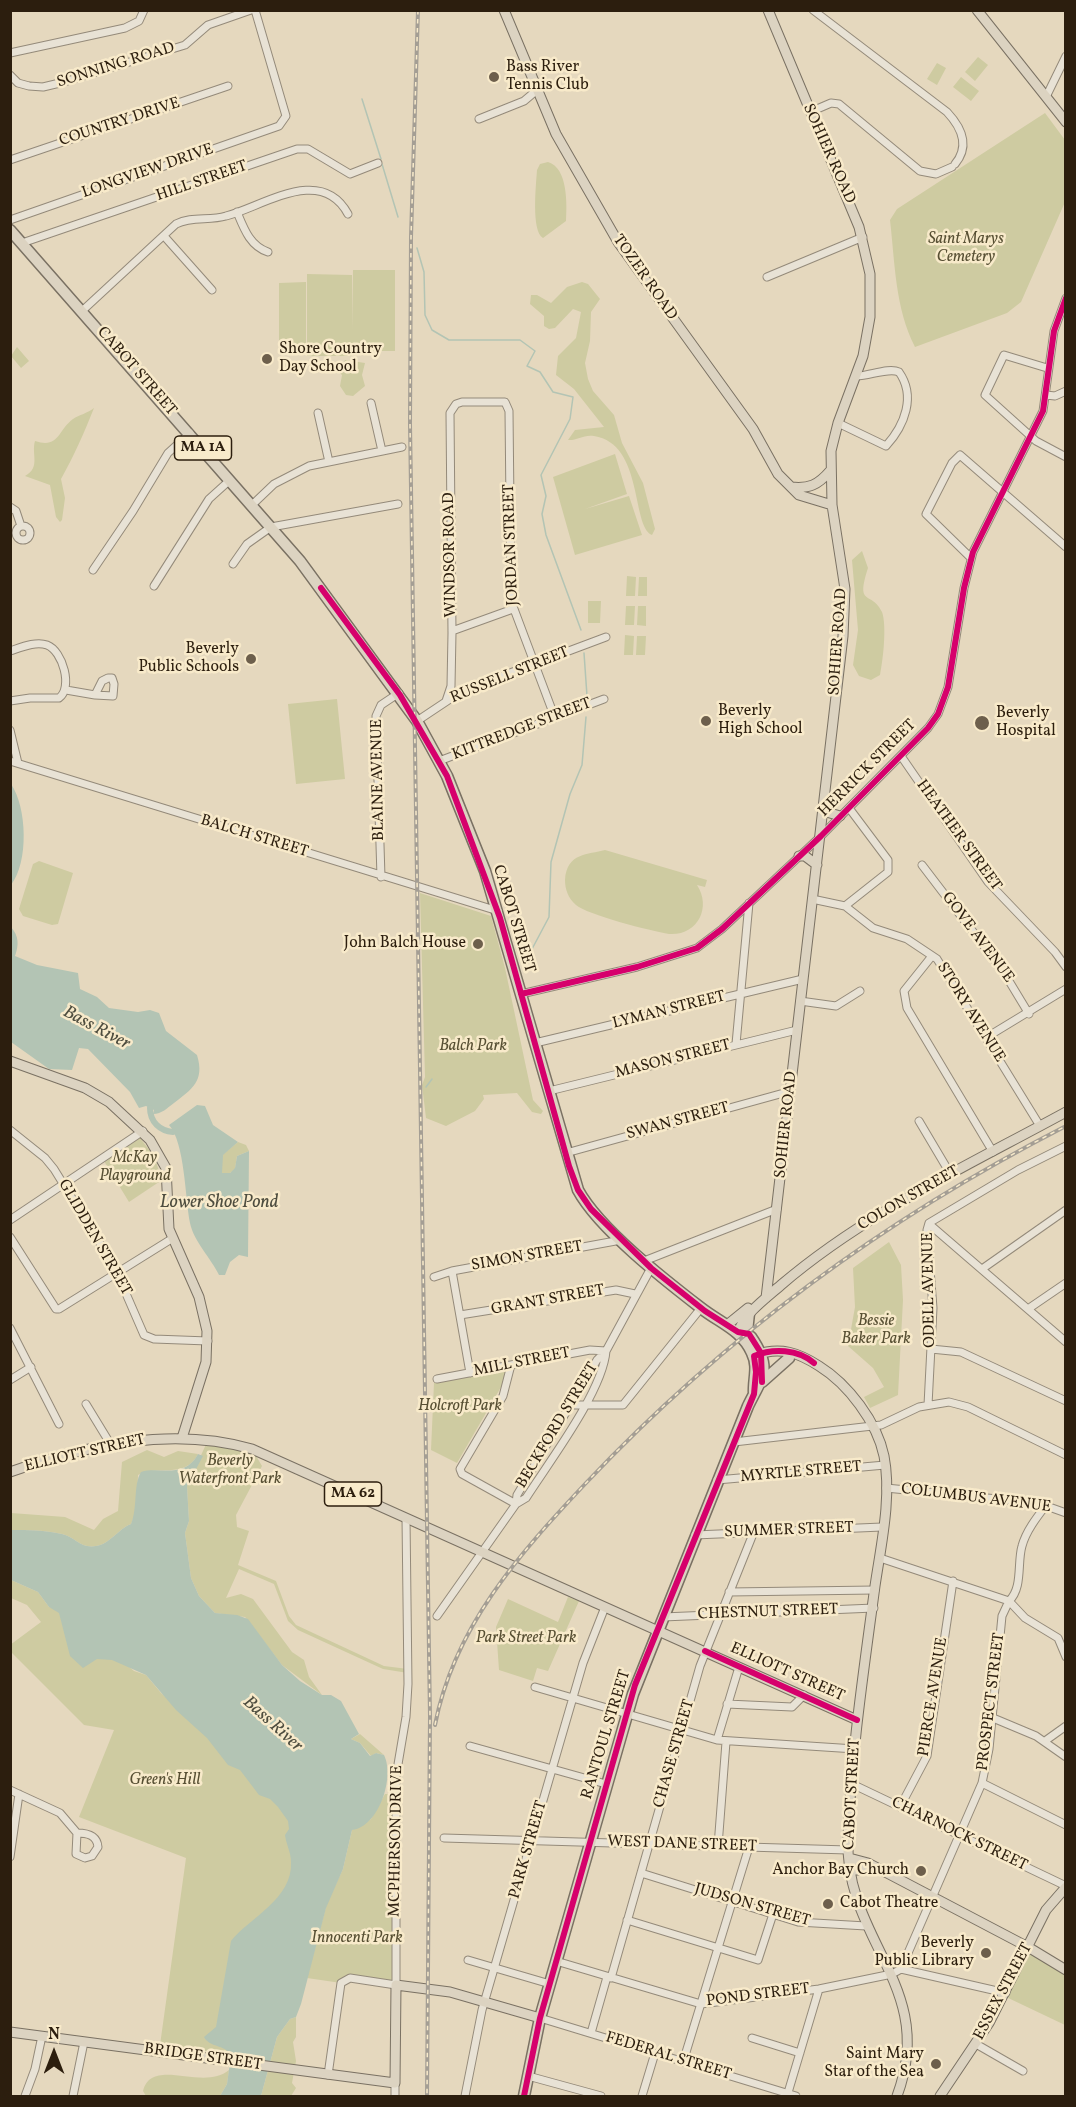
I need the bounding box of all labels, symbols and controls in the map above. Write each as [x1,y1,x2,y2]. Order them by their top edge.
street label: SONNING ROAD [55,39,177,93]
place label: Bass River Tennis Club [506,58,589,96]
marker: Bass River Tennis Club [487,70,501,84]
street label: COUNTRY DRIVE [57,94,183,152]
street label: SOHIER ROAD [797,101,859,207]
street label: LONGVIEW DRIVE [80,140,216,204]
street label: HILL STREET [154,157,250,207]
park label: Saint Marys Cemetery [928,230,1004,268]
street label: TOZER ROAD [607,232,681,324]
street label: CABOT STREET [92,324,180,420]
place label: Shore Country Day School [279,340,382,378]
marker: Shore Country Day School [260,352,274,366]
road number: MA 1A [174,436,232,460]
street label: JORDAN STREET [500,484,524,606]
street label: WINDSOR ROAD [440,492,462,618]
street label: SOHIER ROAD [826,588,852,696]
place label: Beverly Public Schools [139,640,239,678]
street label: RUSSELL STREET [448,643,572,709]
marker: Beverly Public Schools [244,652,258,666]
street label: KITTREDGE STREET [450,695,594,765]
place label: Beverly High School [718,702,803,740]
place label: Beverly Hospital [996,704,1056,742]
marker: Beverly High School [699,714,713,728]
marker: Beverly Hospital [973,714,991,732]
street label: HERRICK STREET [815,716,921,822]
street label: BLAINE AVENUE [368,719,390,841]
street label: HEATHER STREET [911,777,1005,895]
street label: BALCH STREET [198,811,310,863]
street label: CABOT STREET [487,863,539,975]
street label: GOVE AVENUE [937,889,1017,987]
place label: John Balch House [344,934,466,954]
marker: John Balch House [471,937,485,951]
street label: STORY AVENUE [932,959,1008,1067]
street label: LYMAN STREET [611,988,727,1034]
water label: Bass River [59,1002,133,1056]
street label: MASON STREET [613,1036,733,1084]
park label: Balch Park [439,1037,507,1057]
street label: SOHIER ROAD [772,1071,802,1179]
street label: SWAN STREET [624,1099,732,1145]
park label: McKay Playground [99,1149,171,1187]
street label: COLON STREET [855,1162,963,1236]
street label: GLIDDEN STREET [53,1177,135,1299]
water label: Lower Shoe Pond [160,1193,278,1215]
street label: ODELL AVENUE [919,1232,941,1348]
street label: SIMON STREET [470,1238,584,1276]
street label: GRANT STREET [490,1282,606,1320]
park label: Bessie Baker Park [841,1312,911,1350]
street label: MILL STREET [472,1344,572,1382]
street label: BECKFORD STREET [513,1359,603,1493]
park label: Holcroft Park [418,1397,502,1417]
street label: ELLIOTT STREET [23,1431,147,1477]
park label: Beverly Waterfront Park [179,1452,281,1490]
street label: MYRTLE STREET [740,1458,862,1488]
street label: COLUMBUS AVENUE [900,1480,1052,1518]
road number: MA 62 [324,1482,382,1506]
street label: SUMMER STREET [724,1519,854,1543]
street label: CHESTNUT STREET [697,1601,839,1625]
park label: Park Street Park [476,1629,576,1649]
street label: PROSPECT STREET [974,1632,1010,1772]
street label: PIERCE AVENUE [915,1636,953,1758]
street label: ELLIOTT STREET [727,1639,847,1707]
street label: RANTOUL STREET [578,1668,636,1802]
water label: Bass River [238,1693,306,1757]
street label: CHASE STREET [650,1698,700,1810]
street label: CABOT STREET [840,1738,866,1850]
street label: MCPHERSON DRIVE [386,1765,408,1917]
park label: Green's Hill [130,1771,200,1791]
street label: CHARNOCK STREET [888,1794,1030,1876]
street label: PARK STREET [506,1799,552,1901]
street label: WEST DANE STREET [607,1833,757,1857]
place label: Anchor Bay Church [772,1861,909,1881]
marker: Anchor Bay Church [914,1864,928,1878]
street label: JUDSON STREET [692,1880,812,1932]
place label: Cabot Theatre [840,1894,938,1914]
marker: Cabot Theatre [821,1897,835,1911]
park label: Innocenti Park [311,1929,403,1949]
place label: Beverly Public Library [875,1934,974,1972]
street label: ESSEX STREET [970,1940,1038,2044]
marker: Beverly Public Library [979,1946,993,1960]
street label: POND STREET [705,1980,811,2012]
north arrow [24,2023,84,2083]
text: N [48,2024,60,2046]
street label: FEDERAL STREET [603,2029,733,2085]
street label: BRIDGE STREET [143,2040,263,2076]
place label: Saint Mary Star of the Sea [824,2045,924,2083]
marker: Saint Mary Star of the Sea [929,2057,943,2071]

